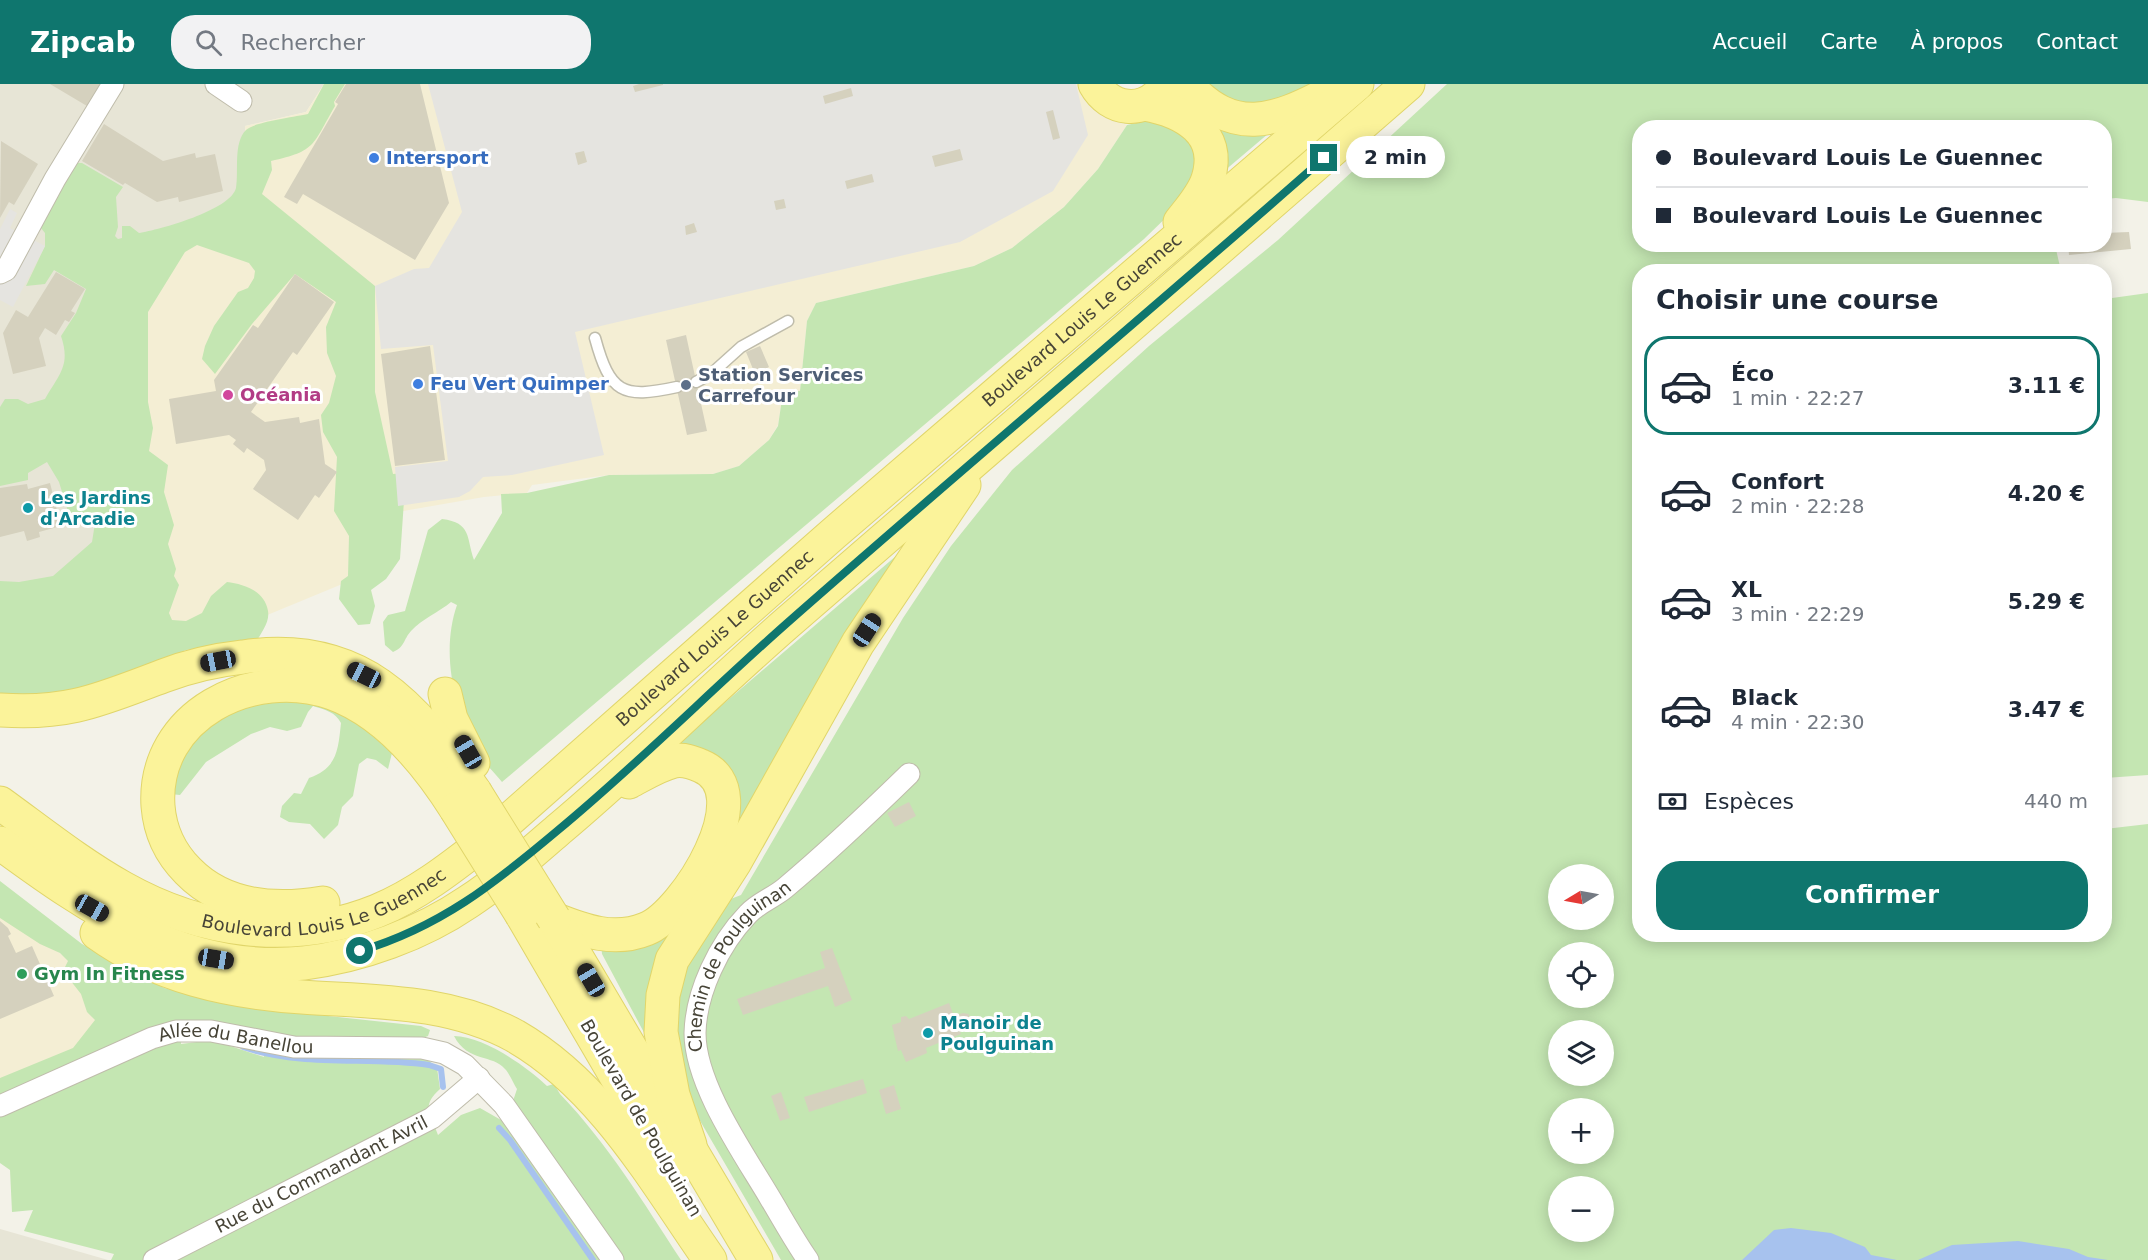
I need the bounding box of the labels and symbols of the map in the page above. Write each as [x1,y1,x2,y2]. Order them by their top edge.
callout: 2 min [1345,137,1444,179]
route end [1310,144,1337,171]
place label: Intersport [386,147,489,168]
marker: Intersport [367,151,381,165]
street label: Boulevard Louis Le Guennec [978,228,1186,411]
place label: Station Services Carrefour [698,364,863,406]
place label: Feu Vert Quimper [430,373,609,394]
marker: Feu Vert Quimper [411,377,425,391]
marker: Station Services Carrefour [679,378,693,392]
place label: Océania [240,384,321,405]
marker: Océania [221,388,235,402]
place label: Les Jardins d'Arcadie [40,487,151,529]
marker: Les Jardins d'Arcadie [21,501,35,515]
street label: Boulevard Louis Le Guennec [612,545,817,731]
car [850,610,884,650]
car [199,649,237,673]
car [344,659,384,691]
car [451,732,485,772]
street label: Boulevard Louis Le Guennec [199,863,450,940]
north arrow [1548,864,1614,930]
street label: Chemin de Poulguinan [684,876,795,1053]
car [72,891,112,925]
route start [346,937,373,964]
car [197,947,235,971]
car [574,960,608,1000]
place label: Gym In Fitness [34,963,185,984]
marker: Gym In Fitness [15,967,29,981]
place label: Manoir de Poulguinan [940,1012,1054,1054]
street label: Boulevard de Poulguinan [576,1015,707,1220]
street label: Allée du Banellou [156,1020,314,1057]
marker: Manoir de Poulguinan [921,1026,935,1040]
street label: Rue du Commandant Avril [211,1111,431,1237]

